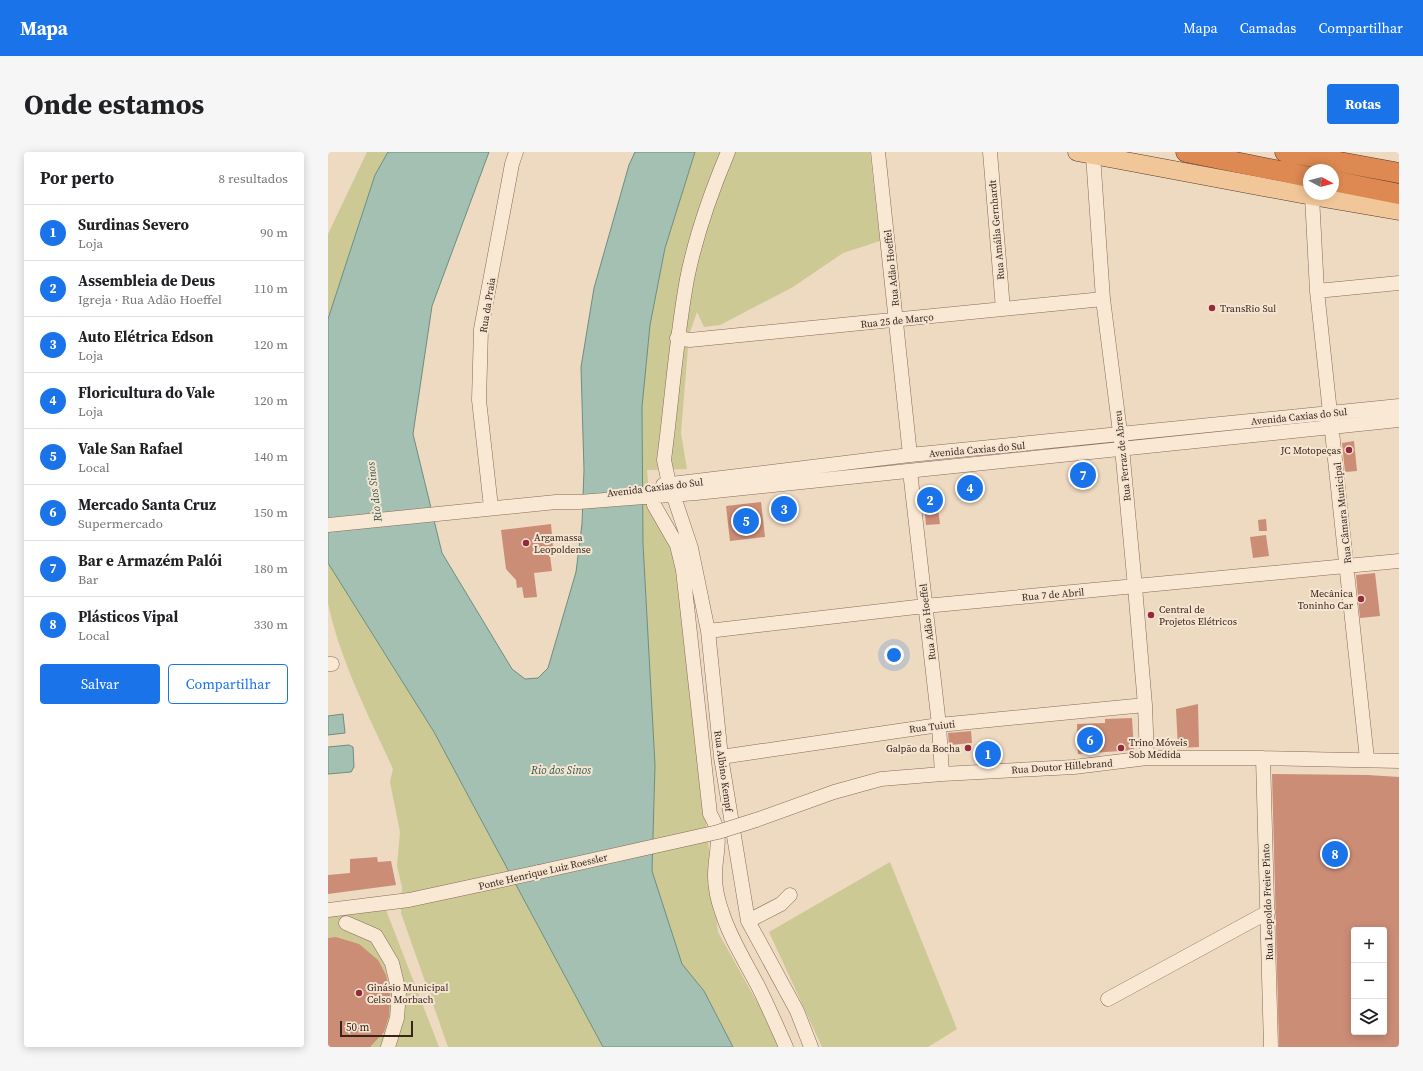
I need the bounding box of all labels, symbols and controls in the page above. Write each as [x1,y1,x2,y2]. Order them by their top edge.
text: Mapa [20,15,68,41]
text: Mapa [1183,18,1218,38]
text: Camadas [1240,18,1296,38]
text: Compartilhar [1318,18,1403,38]
button: Rotas [1327,84,1399,124]
text: Onde estamos [24,85,204,123]
north arrow [1303,164,1339,200]
text: Por perto [40,166,114,190]
text: 8 resultados [218,170,288,187]
street label: Rua Amália Gernhardt [986,179,1007,280]
text: Surdinas Severo [78,214,189,235]
text: 1 [49,224,57,241]
text: 90 m [260,224,288,241]
street label: Rua Adão Hoeffel [881,229,902,307]
text: Loja [78,235,103,252]
text: Assembleia de Deus [78,270,215,291]
street label: Rua da Praia [477,276,498,334]
text: 2 [49,280,57,297]
text: 110 m [254,280,288,297]
text: Igreja · Rua Adão Hoeffel [78,291,222,308]
place label: TransRio Sul [1220,302,1276,315]
marker: TransRio Sul [1207,303,1217,313]
street label: Rua 25 de Março [860,310,935,331]
text: Auto Elétrica Edson [78,326,213,347]
text: 3 [49,336,57,353]
text: 120 m [254,336,288,353]
text: Loja [78,347,103,364]
text: Floricultura do Vale [78,382,215,403]
text: 4 [49,392,57,409]
text: 120 m [254,392,288,409]
text: Loja [78,403,103,420]
street label: Avenida Caxias do Sul [1250,405,1348,428]
street label: Rua Ferraz de Abreu [1111,410,1134,502]
text: Vale San Rafael [78,438,183,459]
street label: Avenida Caxias do Sul [928,439,1026,460]
place label: JC Motopeças [1280,444,1341,457]
marker: JC Motopeças [1344,445,1354,455]
text: 5 [49,448,57,465]
text: 140 m [254,448,288,465]
text: Local [78,459,110,476]
pin: 7 [1070,460,1096,490]
water label: Rio dos Sinos [363,461,386,524]
street label: Rua Câmara Municipal [1331,462,1354,564]
pin: 4 [957,473,983,503]
street label: Avenida Caxias do Sul [606,475,704,500]
pin: 2 [917,485,943,515]
text: Mercado Santa Cruz [78,494,216,515]
pin: 3 [771,494,797,524]
text: 6 [49,504,57,521]
text: 150 m [254,504,288,521]
pin: 5 [733,506,759,536]
text: Supermercado [78,515,163,532]
place label: Argamassa Leopoldense [534,531,591,556]
marker: Argamassa Leopoldense [521,538,531,548]
text: Bar e Armazém Palói [78,550,222,571]
text: 7 [49,560,57,577]
text: 180 m [254,560,288,577]
text: Bar [78,571,98,588]
street label: Rua Adão Hoeffel [916,583,939,661]
street label: Rua 7 de Abril [1021,585,1085,604]
place label: Mecânica Toninho Car [1298,587,1354,612]
marker: Mecânica Toninho Car [1356,594,1366,604]
place label: Central de Projetos Elétricos [1159,603,1237,628]
text: Plásticos Vipal [78,606,178,627]
marker: Central de Projetos Elétricos [1146,610,1156,620]
text: 8 [49,616,57,633]
text: 330 m [254,616,288,633]
text: Local [78,627,110,644]
your location [884,645,904,665]
button: Salvar [40,664,160,704]
button: Compartilhar [168,664,288,704]
street label: Rua Tuiuti [908,717,956,736]
pin: 6 [1077,725,1103,755]
street label: Rua Albino Kempf [711,730,736,814]
place label: Trino Móveis Sob Medida [1129,736,1187,761]
pin: 1 [975,739,1001,769]
place label: Galpão da Bocha [886,742,961,755]
marker: Galpão da Bocha [963,743,973,753]
marker: Trino Móveis Sob Medida [1116,743,1126,753]
street label: Rua Doutor Hillebrand [1011,756,1114,777]
water label: Rio dos Sinos [530,763,591,778]
pin: 8 [1322,839,1348,869]
street label: Rua Leopoldo Freire Pinto [1259,843,1276,961]
street label: Ponte Henrique Luiz Roessler [477,850,610,893]
map controls [1351,927,1387,1035]
button: + [1351,927,1387,963]
button: − [1351,963,1387,999]
place label: Ginásio Municipal Celso Morbach [367,981,448,1006]
marker: Ginásio Municipal Celso Morbach [354,988,364,998]
button: layers [1351,999,1387,1035]
scale bar [340,1019,413,1038]
text: 50 m [346,1020,369,1035]

